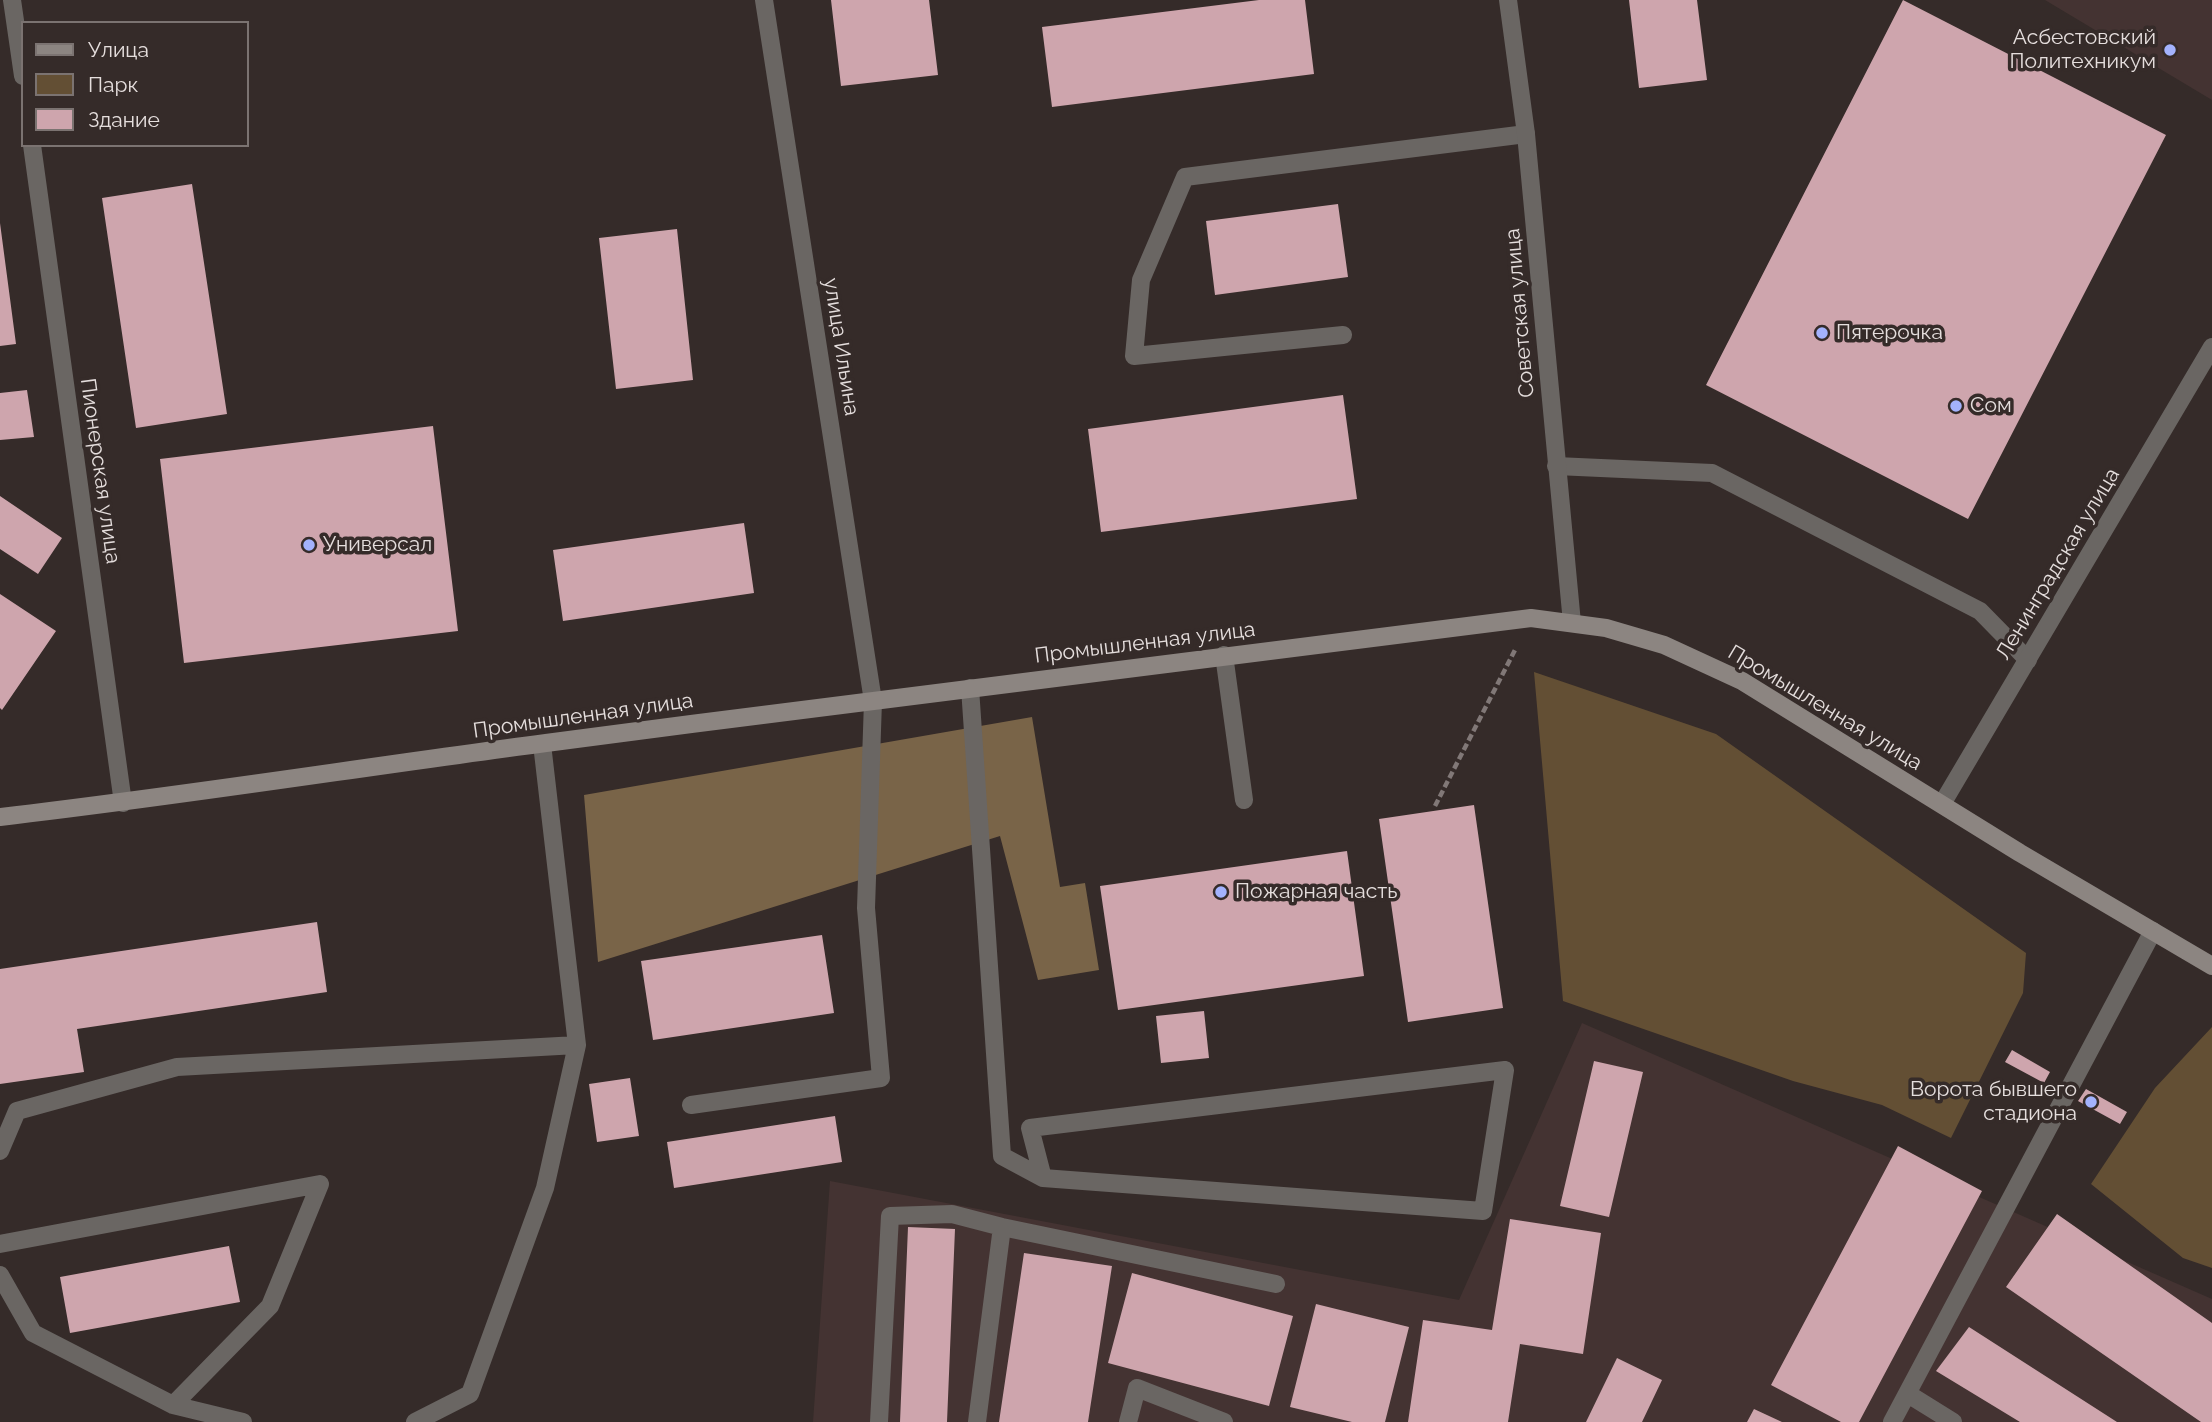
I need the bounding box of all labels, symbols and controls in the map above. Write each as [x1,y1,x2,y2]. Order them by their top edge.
legend [21,21,248,147]
place label: Асбестовский Политехникум [2009,25,2156,75]
text: Улица [88,37,149,62]
marker: Асбестовский Политехникум [2162,42,2178,58]
text: Парк [88,72,138,97]
text: Здание [88,107,160,132]
street label: Советская улица [1500,227,1540,399]
street label: улица Ильина [818,276,864,418]
place label: Пятерочка [1836,320,1943,346]
marker: Пятерочка [1814,325,1830,341]
street label: Пионерская улица [75,377,125,565]
place label: Сом [1970,393,2012,419]
marker: Сом [1948,398,1964,414]
street label: Ленинградская улица [1991,464,2125,664]
place label: Универсал [323,532,432,558]
marker: Универсал [301,537,317,553]
street label: Промышленная улица [1033,617,1257,669]
street label: Промышленная улица [1723,640,1927,776]
street label: Промышленная улица [471,688,695,744]
place label: Пожарная часть [1235,879,1397,905]
marker: Пожарная часть [1213,884,1229,900]
place label: Ворота бывшего стадиона [1910,1077,2077,1127]
marker: Ворота бывшего стадиона [2083,1094,2099,1110]

